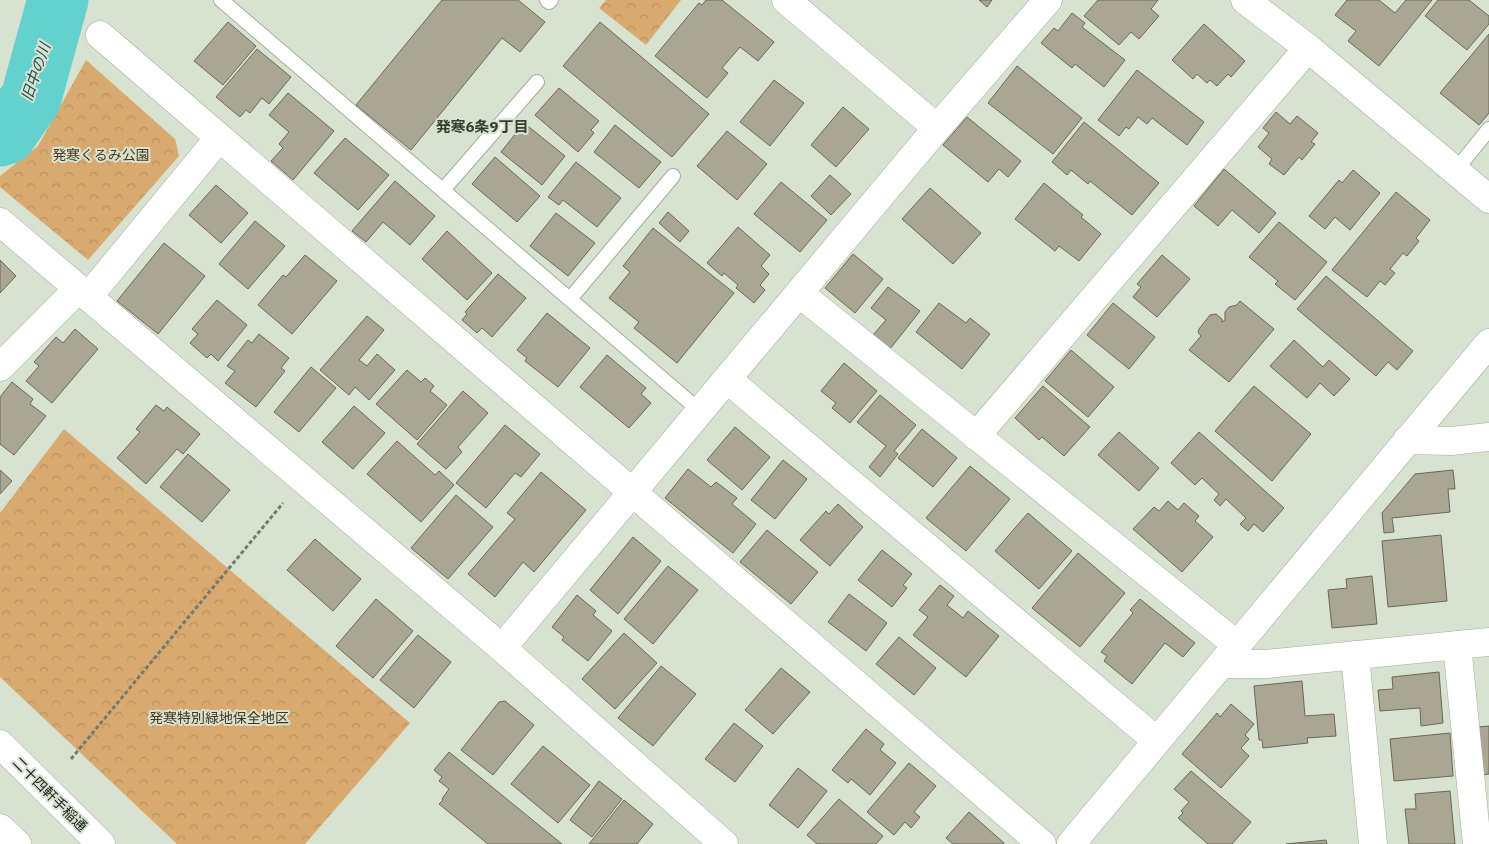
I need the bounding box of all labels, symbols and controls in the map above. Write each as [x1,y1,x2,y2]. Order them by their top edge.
water label: 旧中の川 [17,38,55,103]
district label: 発寒6条9丁目 [435,117,529,136]
park label: 発寒くるみ公園 [52,146,150,164]
park label: 発寒特別緑地保全地区 [149,709,289,727]
street label: 二十四軒手稲通 [9,753,91,835]

